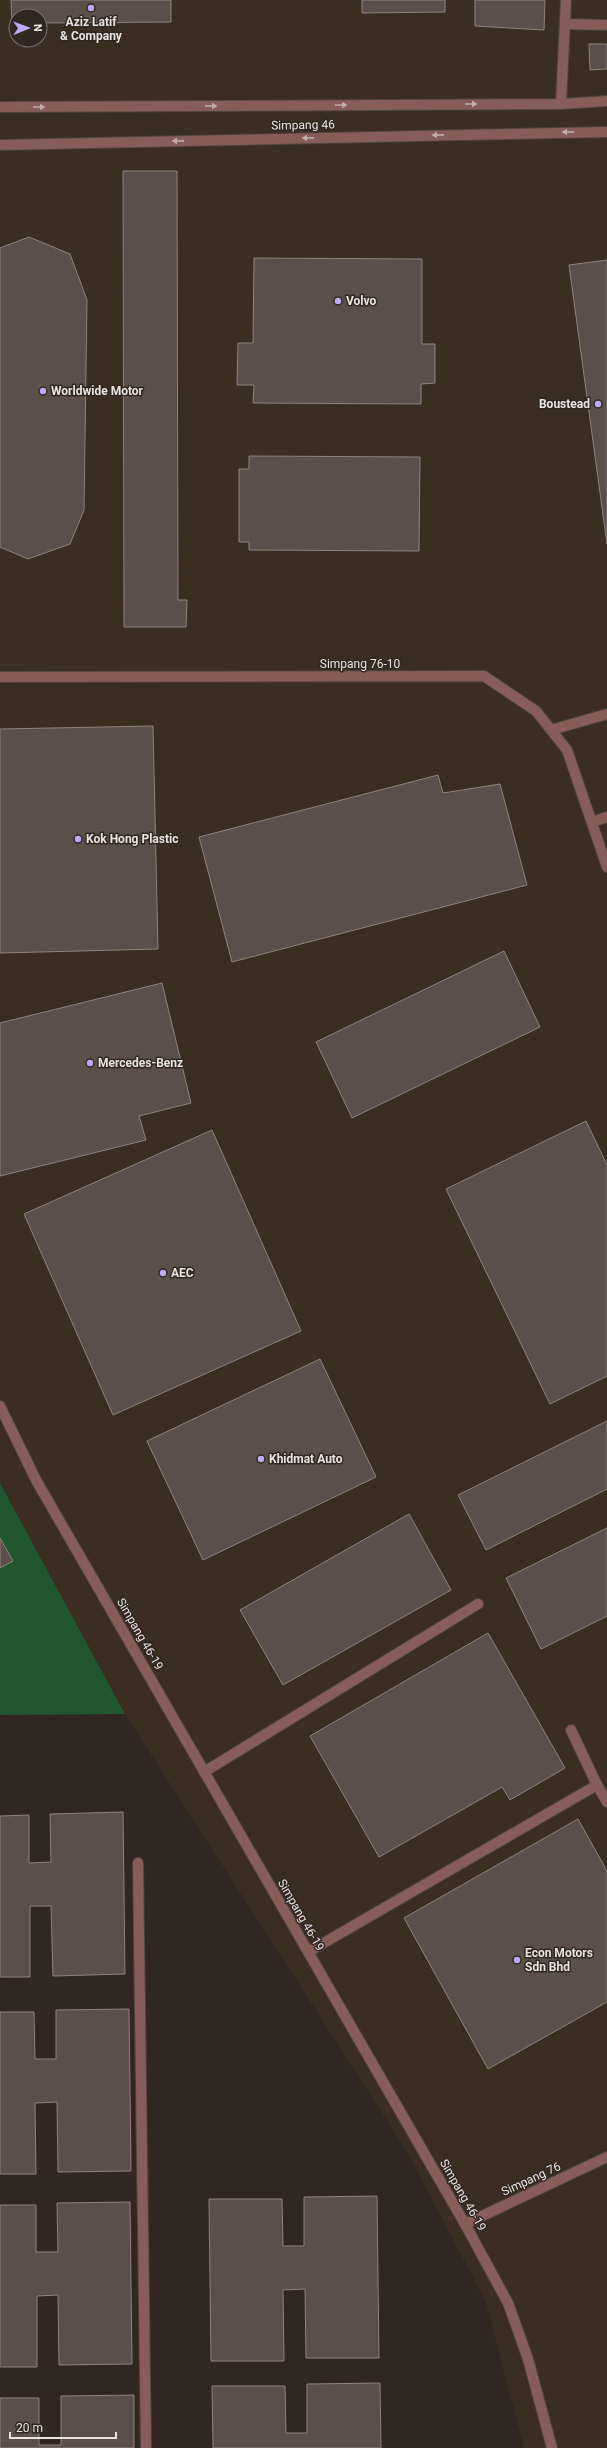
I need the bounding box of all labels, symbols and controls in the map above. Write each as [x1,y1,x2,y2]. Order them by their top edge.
marker: Aziz Latif & Company [86,3,96,13]
north arrow [8,8,48,48]
place label: Aziz Latif & Company [60,15,123,43]
text: N [31,24,44,32]
one-way arrow [465,101,478,107]
one-way arrow [335,102,348,108]
one-way arrow [205,103,218,109]
one-way arrow [33,104,46,110]
street label: Simpang 46 [271,117,335,133]
one-way arrow [562,129,574,136]
one-way arrow [431,132,444,138]
one-way arrow [301,135,314,141]
one-way arrow [171,138,184,144]
place label: Volvo [346,294,377,308]
marker: Volvo [333,296,343,306]
place label: Worldwide Motor [51,384,144,398]
marker: Worldwide Motor [38,386,48,396]
place label: Boustead [539,397,590,411]
marker: Boustead [593,399,603,409]
street label: Simpang 76-10 [320,657,400,671]
place label: Kok Hong Plastic [86,832,178,846]
marker: Kok Hong Plastic [73,834,83,844]
place label: Mercedes-Benz [98,1056,183,1070]
marker: Mercedes-Benz [85,1058,95,1068]
place label: AEC [171,1266,194,1280]
marker: AEC [158,1268,168,1278]
place label: Khidmat Auto [269,1452,343,1466]
marker: Khidmat Auto [256,1454,266,1464]
street label: Simpang 46-19 [114,1596,166,1672]
street label: Simpang 46-19 [275,1877,327,1953]
place label: Econ Motors Sdn Bhd [525,1946,593,1974]
marker: Econ Motors Sdn Bhd [512,1955,522,1965]
street label: Simpang 46-19 [437,2157,489,2233]
street label: Simpang 76 [499,2159,563,2199]
scale bar [10,2414,116,2440]
text: 20 m [16,2421,43,2435]

